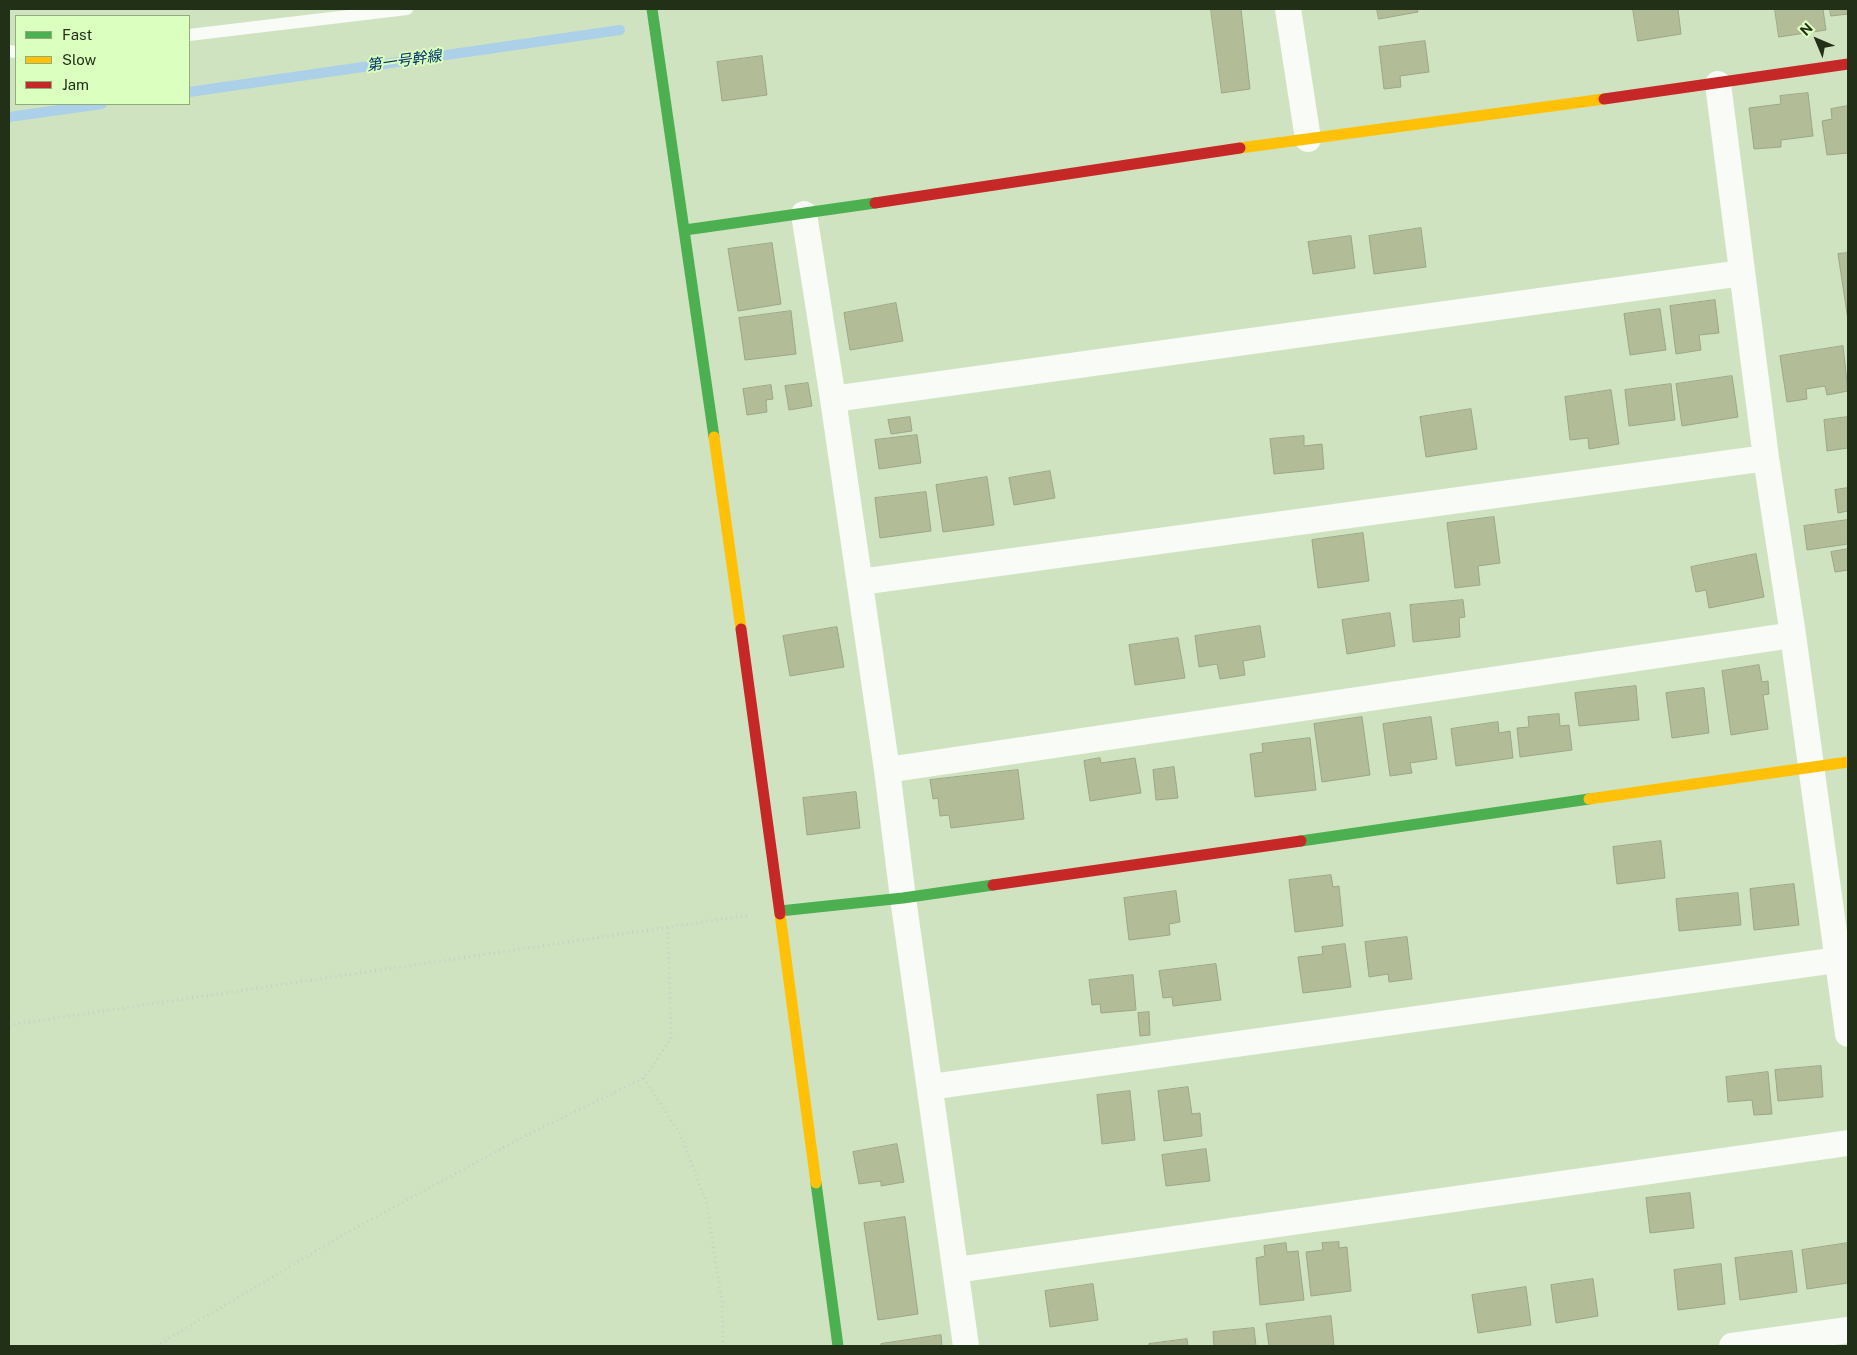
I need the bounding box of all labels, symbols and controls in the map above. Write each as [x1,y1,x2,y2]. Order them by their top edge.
legend [15,15,190,105]
north arrow [1792,15,1842,65]
text: N [1797,20,1816,39]
text: Fast [62,26,92,43]
water label: 第一号幹線 [366,47,442,75]
text: Slow [62,51,96,68]
text: Jam [62,76,89,93]

